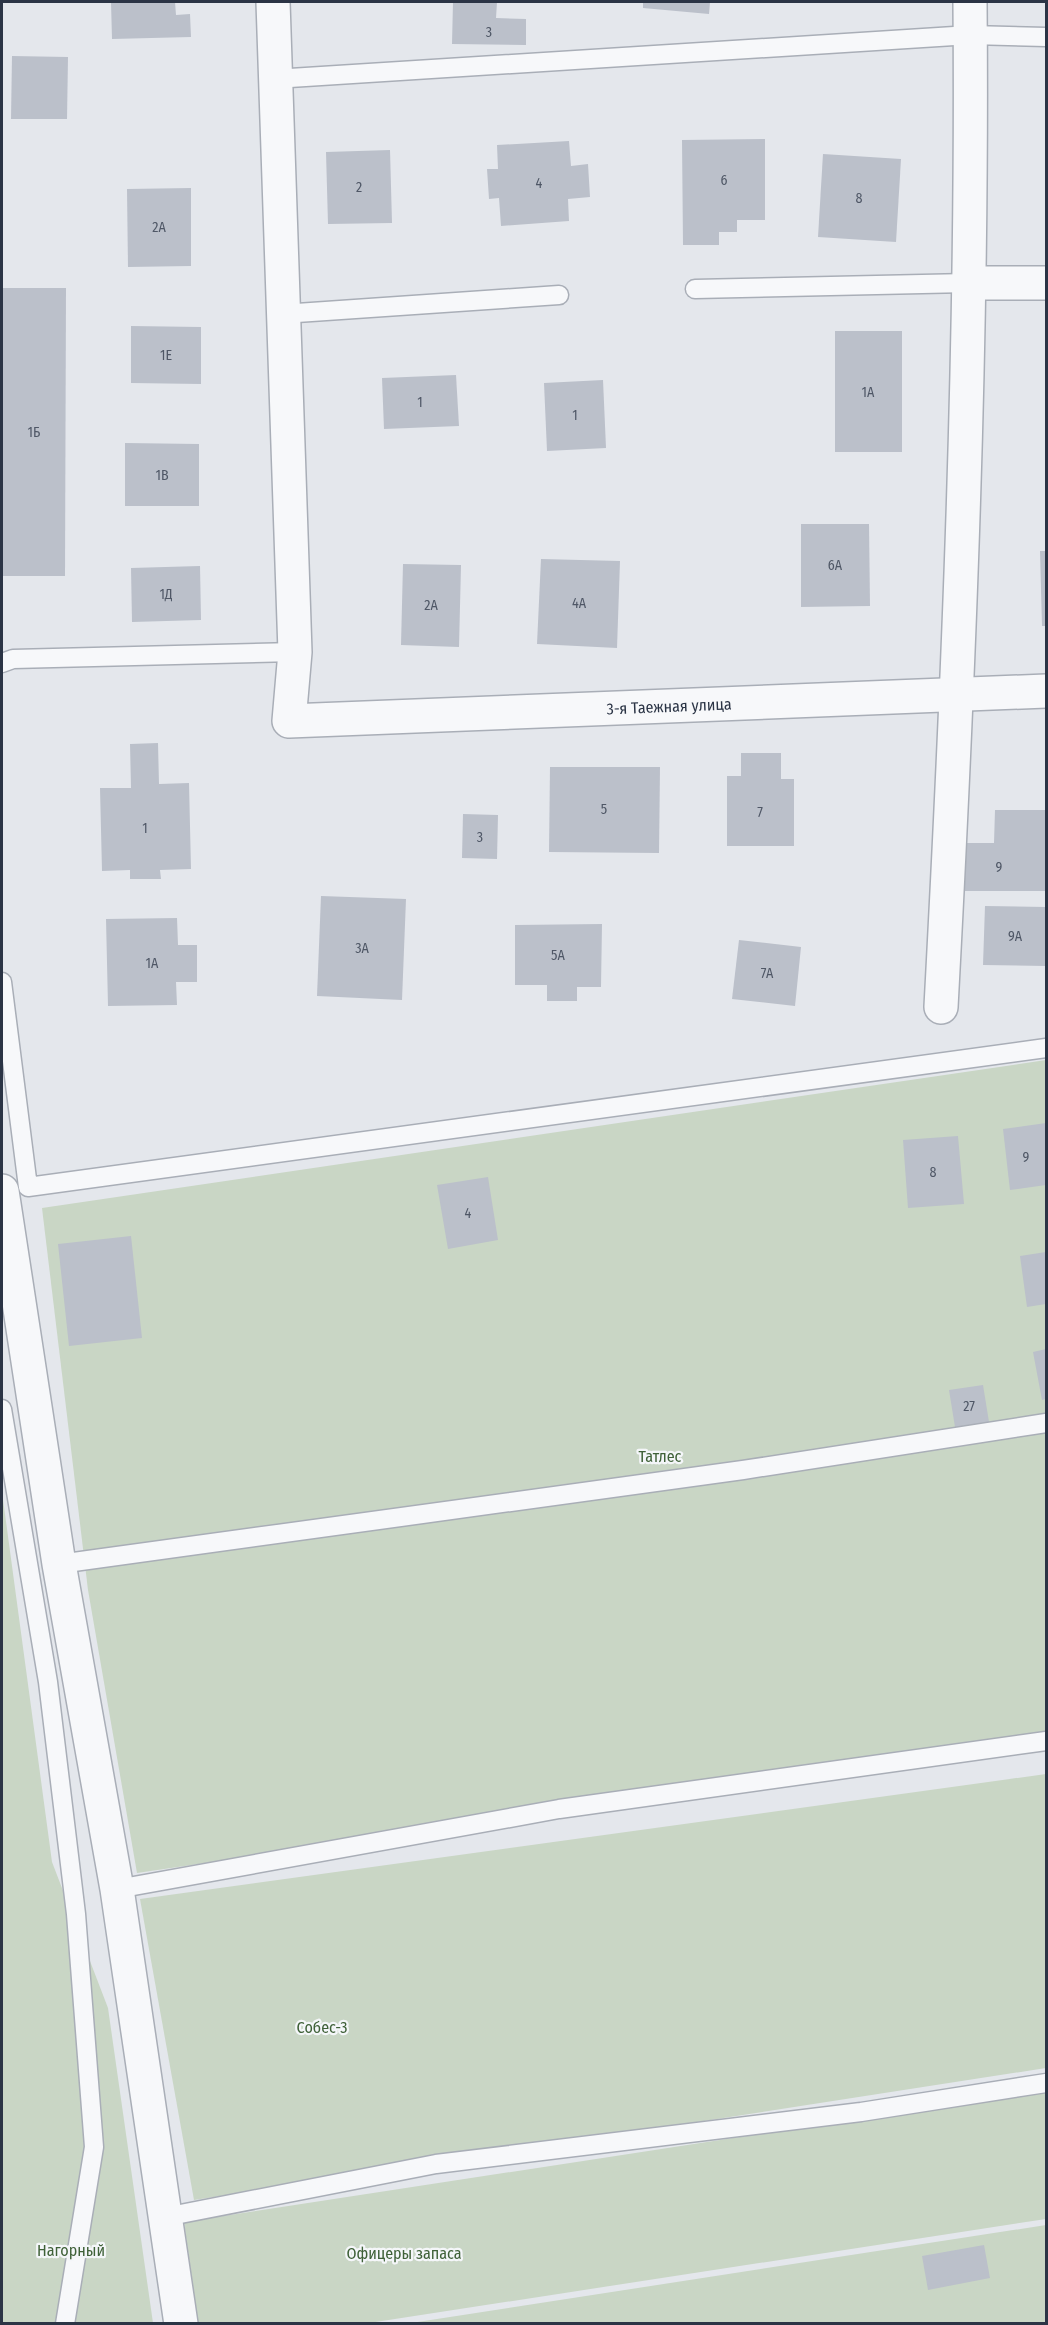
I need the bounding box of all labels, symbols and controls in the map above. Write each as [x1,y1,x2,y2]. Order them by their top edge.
house number: 3 [486,24,492,41]
house number: 6 [721,172,728,189]
house number: 4 [536,175,543,192]
house number: 2 [356,179,362,196]
house number: 8 [856,190,863,207]
house number: 2А [152,219,166,236]
house number: 1Е [160,347,172,364]
house number: 1А [862,384,875,401]
house number: 1 [417,394,423,411]
house number: 1 [572,407,578,424]
house number: 1Б [28,424,40,441]
house number: 1В [155,467,169,484]
house number: 6А [828,557,843,574]
house number: 1Д [159,586,173,603]
house number: 4А [572,595,587,612]
house number: 2А [424,597,438,614]
street label: 3-я Таежная улица [606,694,732,718]
house number: 5 [601,801,607,818]
house number: 7 [757,804,763,821]
house number: 1 [142,820,148,837]
house number: 3 [477,829,483,846]
house number: 9 [996,859,1003,876]
house number: 9А [1008,928,1023,945]
house number: 3А [355,940,369,957]
house number: 5А [551,947,566,964]
house number: 1А [146,955,159,972]
house number: 7А [761,965,774,982]
house number: 9 [1023,1149,1030,1166]
house number: 8 [930,1164,937,1181]
house number: 4 [465,1205,472,1222]
house number: 27 [963,1398,975,1415]
park label: Татлес [639,1447,682,1466]
park label: Собес-3 [297,2018,347,2037]
park label: Нагорный [37,2241,105,2260]
park label: Офицеры запаса [346,2244,462,2263]

